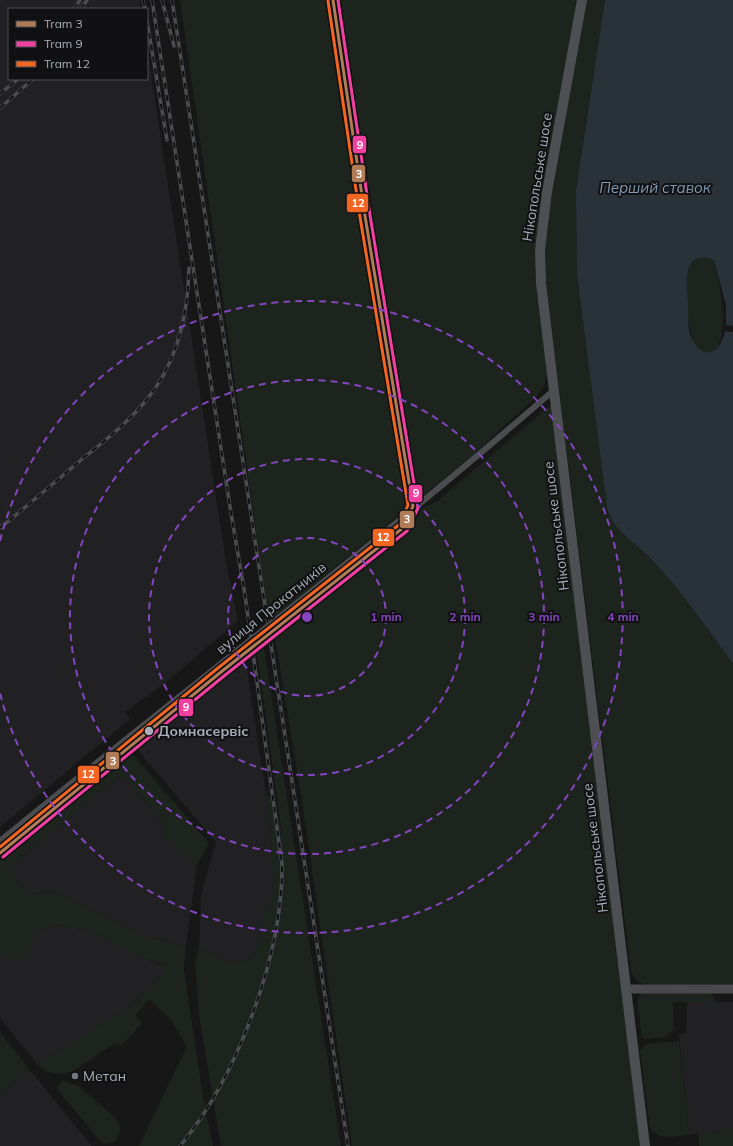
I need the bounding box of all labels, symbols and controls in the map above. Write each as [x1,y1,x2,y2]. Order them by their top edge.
legend [8,8,148,80]
text: Tram 3 [44,16,83,31]
text: Tram 9 [44,36,83,51]
text: Tram 12 [44,56,90,71]
street label: Нікопольське шосе [518,111,556,243]
line badge: 9 [352,135,367,154]
text: 9 [357,138,364,152]
line badge: 3 [351,164,366,183]
text: 3 [356,167,363,181]
water label: Перший ставок [599,178,712,197]
line badge: 12 [346,193,369,213]
text: 12 [351,196,365,210]
street label: Нікопольське шосе [539,460,573,592]
line badge: 9 [408,484,423,503]
text: 9 [413,486,420,500]
line badge: 3 [399,510,415,529]
text: 3 [404,512,411,526]
line badge: 12 [372,528,395,547]
text: 12 [376,530,390,544]
street label: вулиця Прокатників [212,558,330,658]
text: 1 min [370,609,402,624]
text: 2 min [449,609,481,624]
text: 3 min [528,609,560,624]
text: 4 min [607,609,639,624]
centre of rings [300,610,314,624]
line badge: 9 [178,698,194,717]
text: 9 [183,700,190,714]
place label: Домнасервіс [158,722,249,740]
marker: Домнасервіс [143,725,155,737]
line badge: 3 [105,751,120,770]
text: 3 [110,754,117,768]
line badge: 12 [77,765,100,784]
text: 12 [81,767,95,781]
street label: Нікопольське шосе [578,782,612,914]
place label: Метан [83,1067,126,1085]
marker: Метан [70,1071,80,1081]

